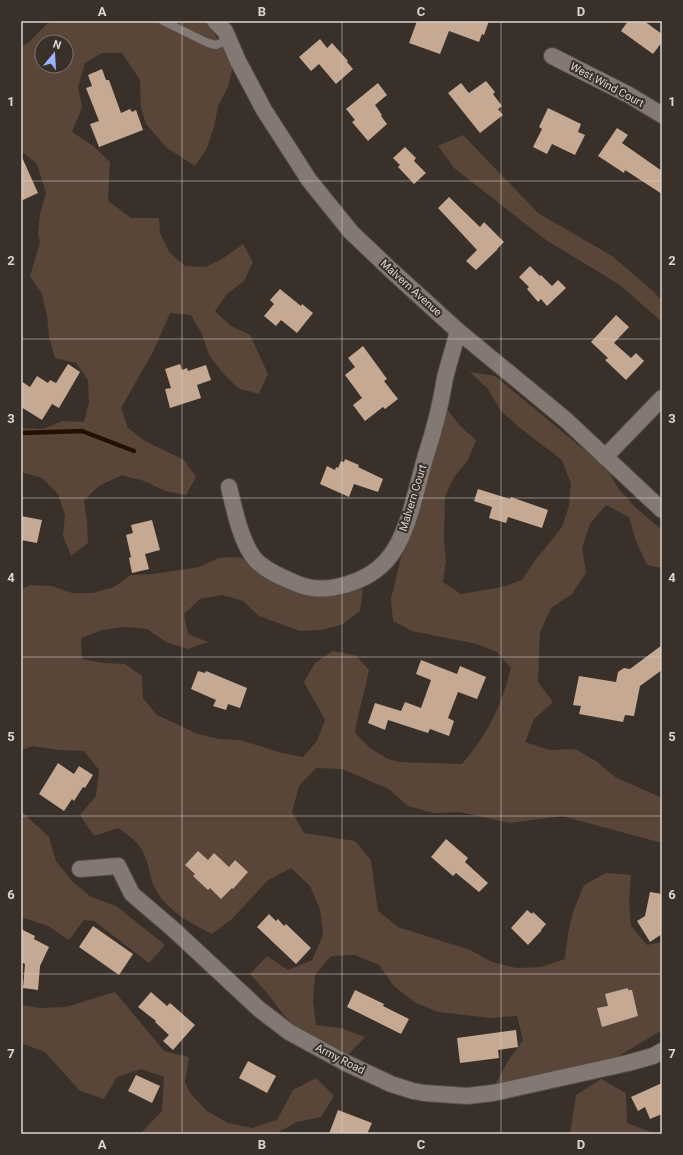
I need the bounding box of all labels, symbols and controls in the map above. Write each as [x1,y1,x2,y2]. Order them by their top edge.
text: A [98,4,107,19]
text: B [258,4,266,19]
text: C [417,4,426,19]
text: D [577,4,585,19]
north arrow [34,34,74,74]
text: N [51,38,63,52]
street label: West Wind Court [568,60,647,110]
text: 1 [7,94,15,109]
text: 1 [668,94,676,109]
text: 2 [7,253,15,268]
text: 2 [668,253,676,268]
street label: Malvern Avenue [378,257,444,319]
text: 3 [7,411,15,426]
text: 3 [668,411,676,426]
street label: Malvern Court [397,463,429,533]
text: 4 [7,570,15,585]
text: 4 [668,570,676,585]
text: 5 [7,729,15,744]
text: 5 [668,729,676,744]
text: 6 [7,887,15,902]
text: 6 [668,887,676,902]
street label: Army Road [313,1041,367,1077]
text: 7 [7,1046,15,1061]
text: 7 [668,1046,676,1061]
text: A [98,1137,107,1152]
text: B [258,1137,266,1152]
text: C [417,1137,426,1152]
text: D [577,1137,585,1152]

